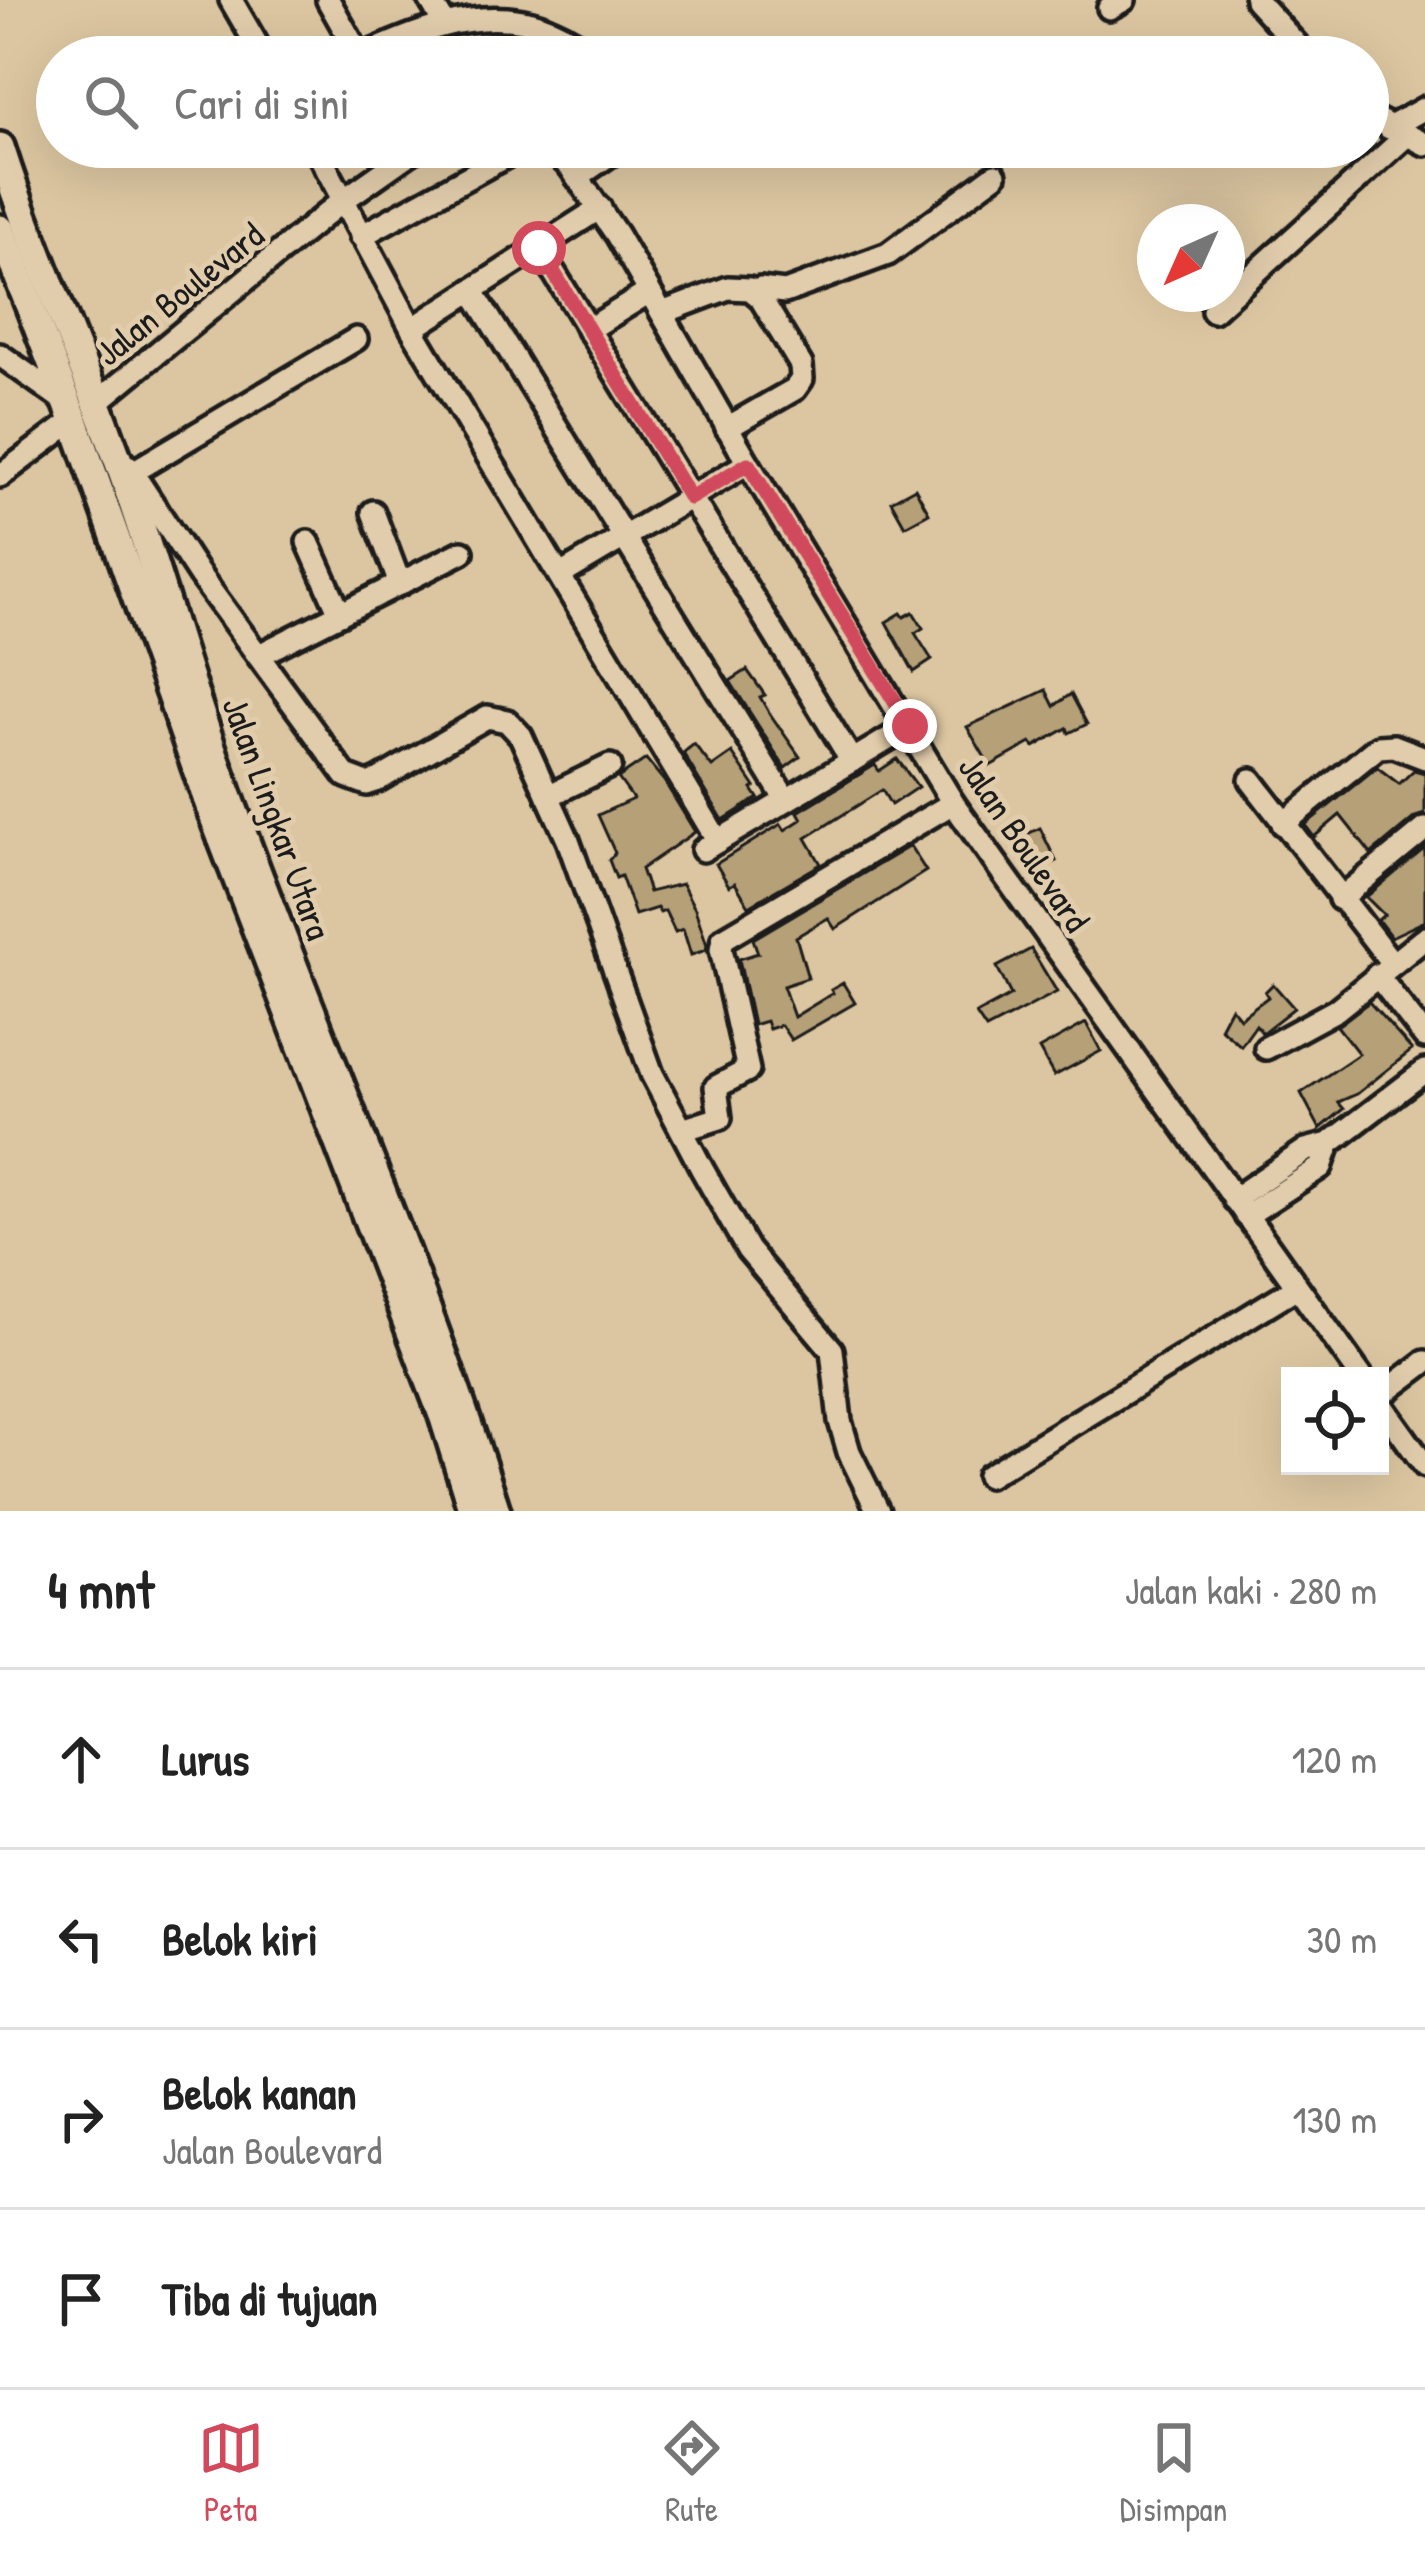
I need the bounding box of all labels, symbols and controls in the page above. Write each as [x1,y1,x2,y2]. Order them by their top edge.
search box [36,36,1389,168]
icon: search [78,69,144,135]
text: Cari di sini [174,72,350,133]
north arrow [1137,204,1245,312]
street label: Jalan Boulevard [85,210,273,376]
route start [512,221,566,275]
street label: Jalan Lingkar Utara [211,690,345,946]
route end [883,699,937,753]
street label: Jalan Boulevard [948,745,1102,941]
map controls [1281,1367,1389,1475]
button: locate [1281,1367,1389,1475]
text: 4 mnt [48,1555,154,1624]
text: Jalan kaki · 280 m [1125,1563,1377,1616]
icon: ahead [48,1726,114,1792]
text: Lurus [162,1728,249,1789]
text: 120 m [1292,1732,1377,1785]
icon: left [48,1906,114,1972]
text: Belok kiri [162,1908,318,1969]
text: 30 m [1307,1912,1377,1965]
text: Belok kanan [162,2062,357,2123]
icon: right [48,2086,114,2152]
text: 130 m [1292,2092,1377,2145]
text: Jalan Boulevard [162,2123,382,2176]
icon: arrive [48,2266,114,2332]
text: Tiba di tujuan [162,2268,378,2329]
tab: Peta [198,2415,264,2531]
tab: Rute [659,2415,725,2531]
tab: Disimpan [1120,2415,1227,2531]

